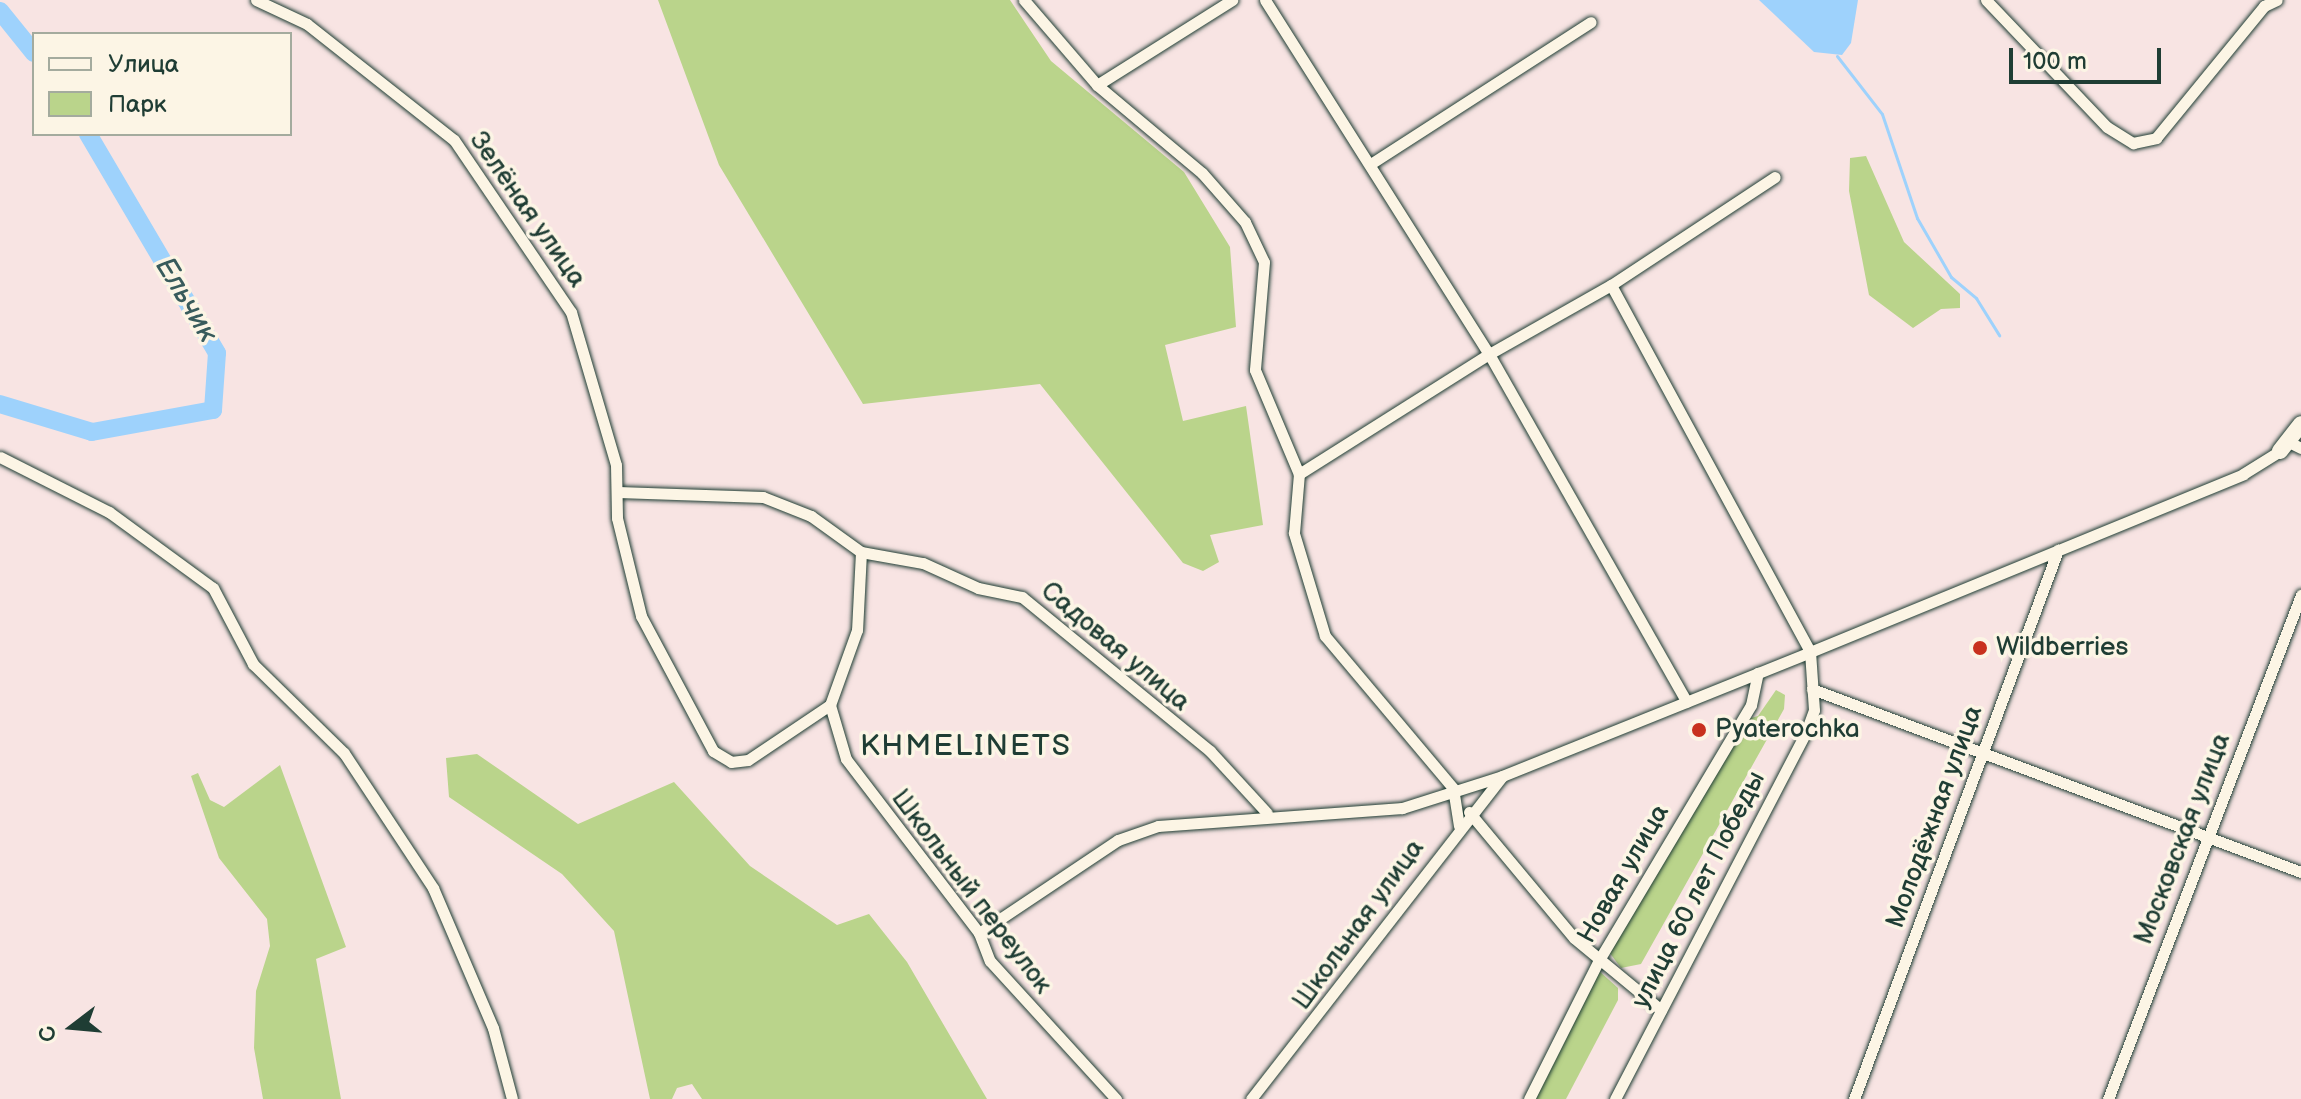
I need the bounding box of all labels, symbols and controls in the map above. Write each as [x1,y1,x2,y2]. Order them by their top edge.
legend [32,32,292,136]
scale bar [2013,32,2165,82]
text: 100 m [2023,47,2087,76]
text: Улица [108,50,179,79]
text: Парк [108,90,166,119]
street label: Зелёная улица [462,126,592,294]
water label: Ельчик [148,251,224,349]
street label: Садовая улица [1034,576,1196,718]
place label: Wildberries [1996,632,2128,664]
marker: Wildberries [1971,639,1989,657]
street label: Молодёжная улица [1880,702,1990,932]
place label: Pyaterochka [1715,714,1860,746]
marker: Pyaterochka [1690,721,1708,739]
district label: KHMELINETS [860,728,1072,764]
street label: Московская улица [2128,729,2238,949]
street label: улица 60 лет Победы [1626,766,1772,1014]
street label: Школьный переулок [884,784,1058,1000]
street label: Новая улица [1572,799,1676,949]
street label: Школьная улица [1287,834,1431,1016]
north arrow [32,987,112,1067]
text: С [33,1023,64,1045]

